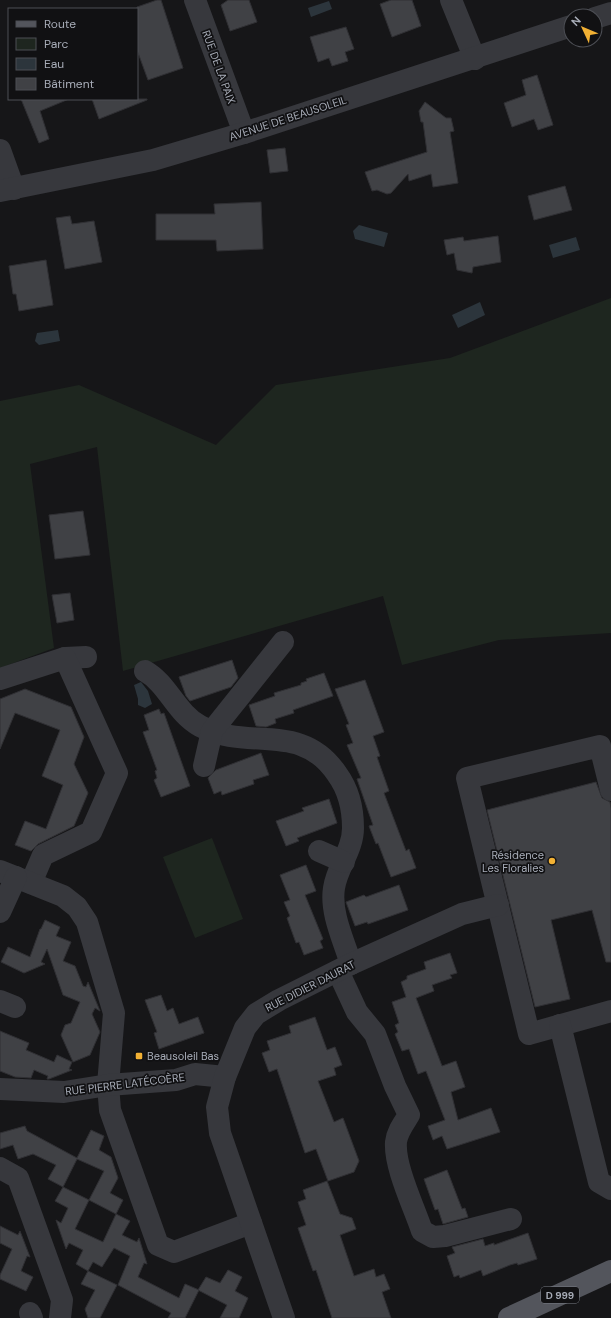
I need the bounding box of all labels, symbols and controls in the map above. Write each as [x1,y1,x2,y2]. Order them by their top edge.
legend [8,8,138,100]
north arrow [563,8,603,48]
text: N [568,13,584,29]
text: Route [44,16,76,32]
street label: RUE DE LA PAIX [199,28,239,106]
text: Parc [44,36,68,52]
text: Eau [44,56,64,72]
text: Bâtiment [44,76,95,92]
street label: AVENUE DE BEAUSOLEIL [227,92,349,144]
place label: Résidence Les Floralies [482,848,544,875]
marker: Résidence Les Floralies [547,856,557,866]
street label: RUE DIDIER DAURAT [263,957,357,1015]
place label: Beausoleil Bas [147,1049,219,1063]
marker: Beausoleil Bas [134,1051,144,1061]
street label: RUE PIERRE LATÉCOÈRE [64,1070,186,1098]
road number: D 999 [541,1287,579,1303]

